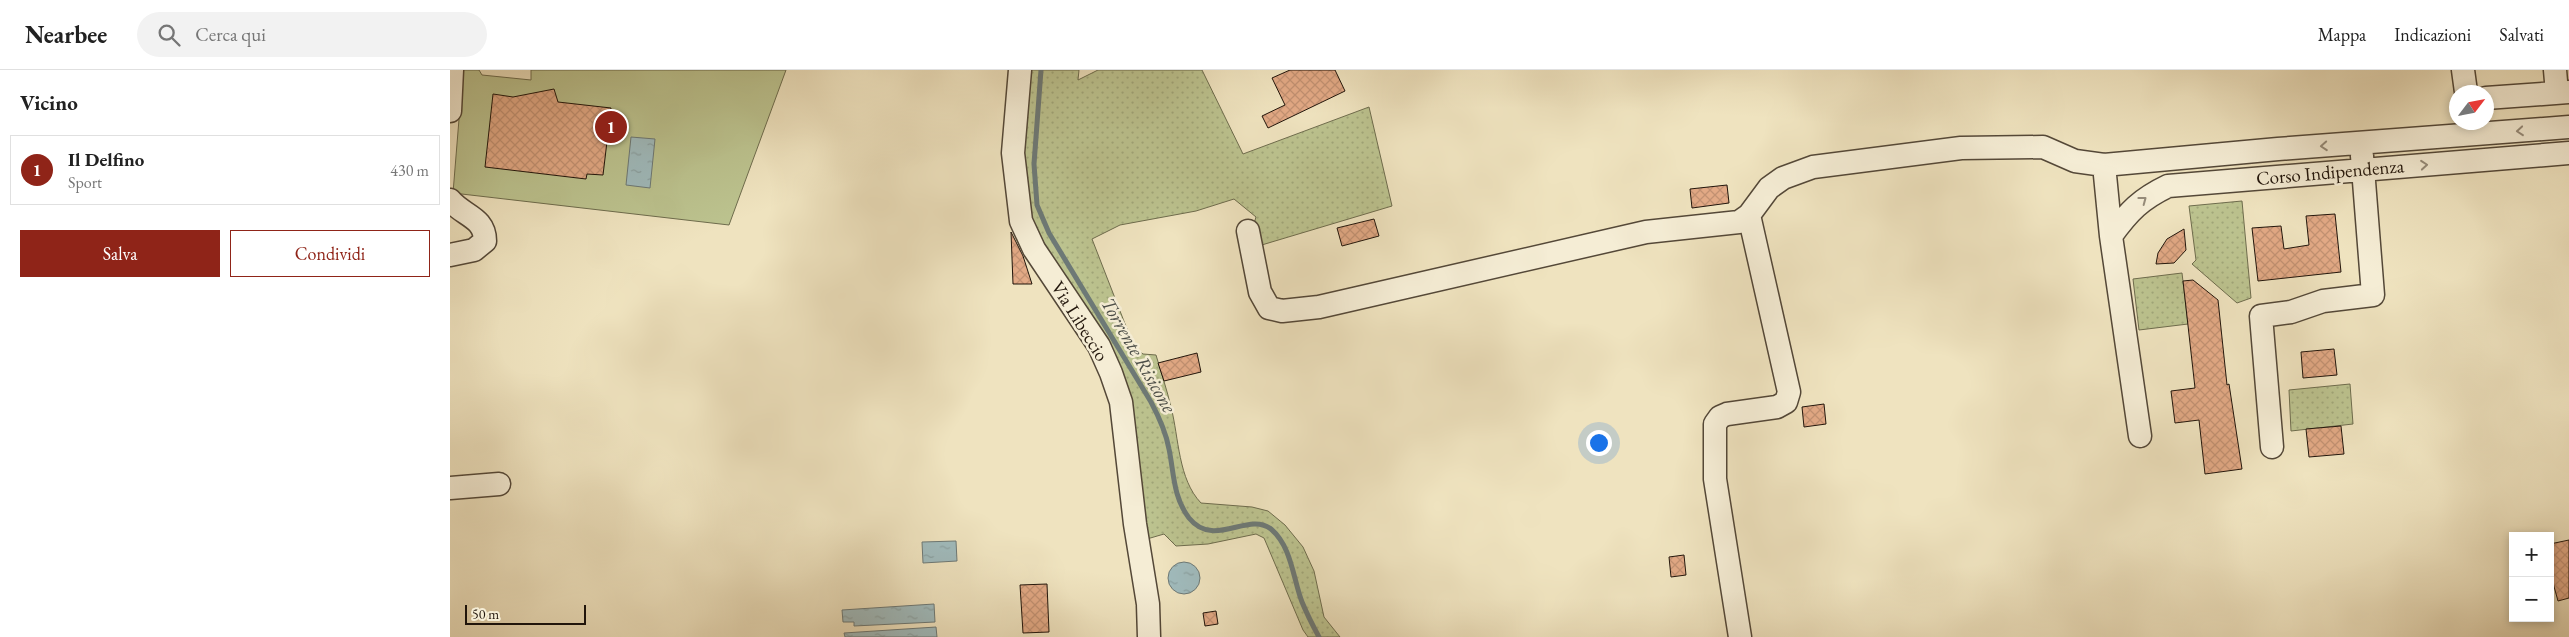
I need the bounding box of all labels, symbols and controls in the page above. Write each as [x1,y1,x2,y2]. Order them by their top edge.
search box [137,12,487,57]
text: Nearbee [25,19,107,50]
icon: search [155,21,183,49]
text: Cerca qui [195,22,266,47]
text: Mappa [2318,23,2366,46]
text: Indicazioni [2394,23,2471,46]
text: Salvati [2499,23,2544,46]
north arrow [2449,85,2494,130]
text: Vicino [20,89,78,116]
pin: 1 [595,108,627,146]
one-way arrow [2516,125,2524,136]
one-way arrow [2319,140,2327,151]
text: Il Delfino [68,147,144,172]
street label: Corso Indipendenza [2255,153,2405,191]
one-way arrow [2420,159,2428,170]
text: 1 [33,160,41,181]
text: 430 m [390,160,429,181]
text: Sport [68,172,102,193]
one-way arrow [2137,197,2147,206]
button: Salva [20,230,220,277]
button: Condividi [230,230,430,277]
street label: Via Libeccio [1045,276,1115,366]
water label: Torrente Risicone [1095,292,1183,418]
your location [1586,430,1612,456]
map controls [2509,532,2554,622]
button: + [2509,532,2554,577]
button: − [2509,577,2554,622]
scale bar [465,602,586,625]
text: 50 m [472,605,499,623]

